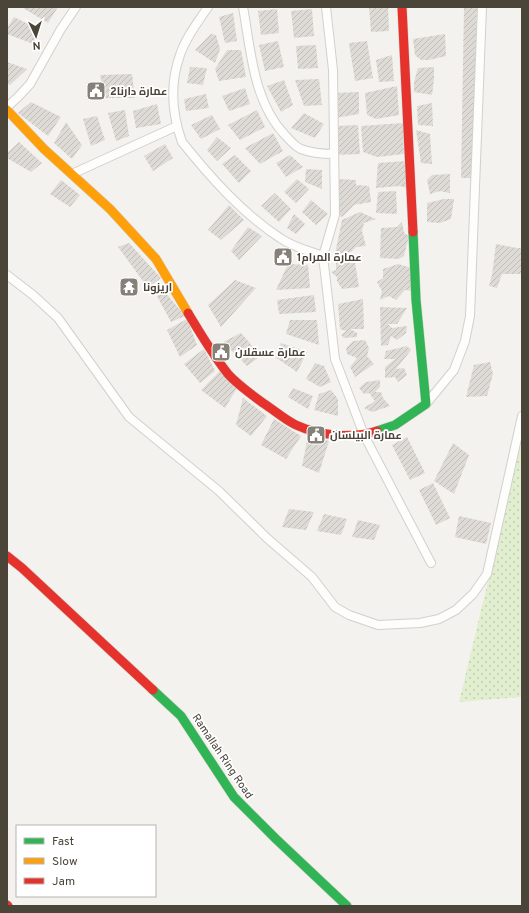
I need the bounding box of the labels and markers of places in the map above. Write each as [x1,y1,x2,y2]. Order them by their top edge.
public building icon: عمارة دارنا2 [85,80,107,102]
place label: عمارة دارنا2 [110,85,167,99]
public building icon: عمارة المرام1 [272,246,294,268]
place label: عمارة المرام1 [297,251,362,265]
temple icon: اريزونا [118,276,140,298]
place label: اريزونا [143,281,172,295]
public building icon: عمارة عسقلان [210,341,232,363]
place label: عمارة عسقلان [235,346,306,360]
public building icon: عمارة البيلسان [305,424,327,446]
place label: عمارة البيلسان [330,429,402,443]

